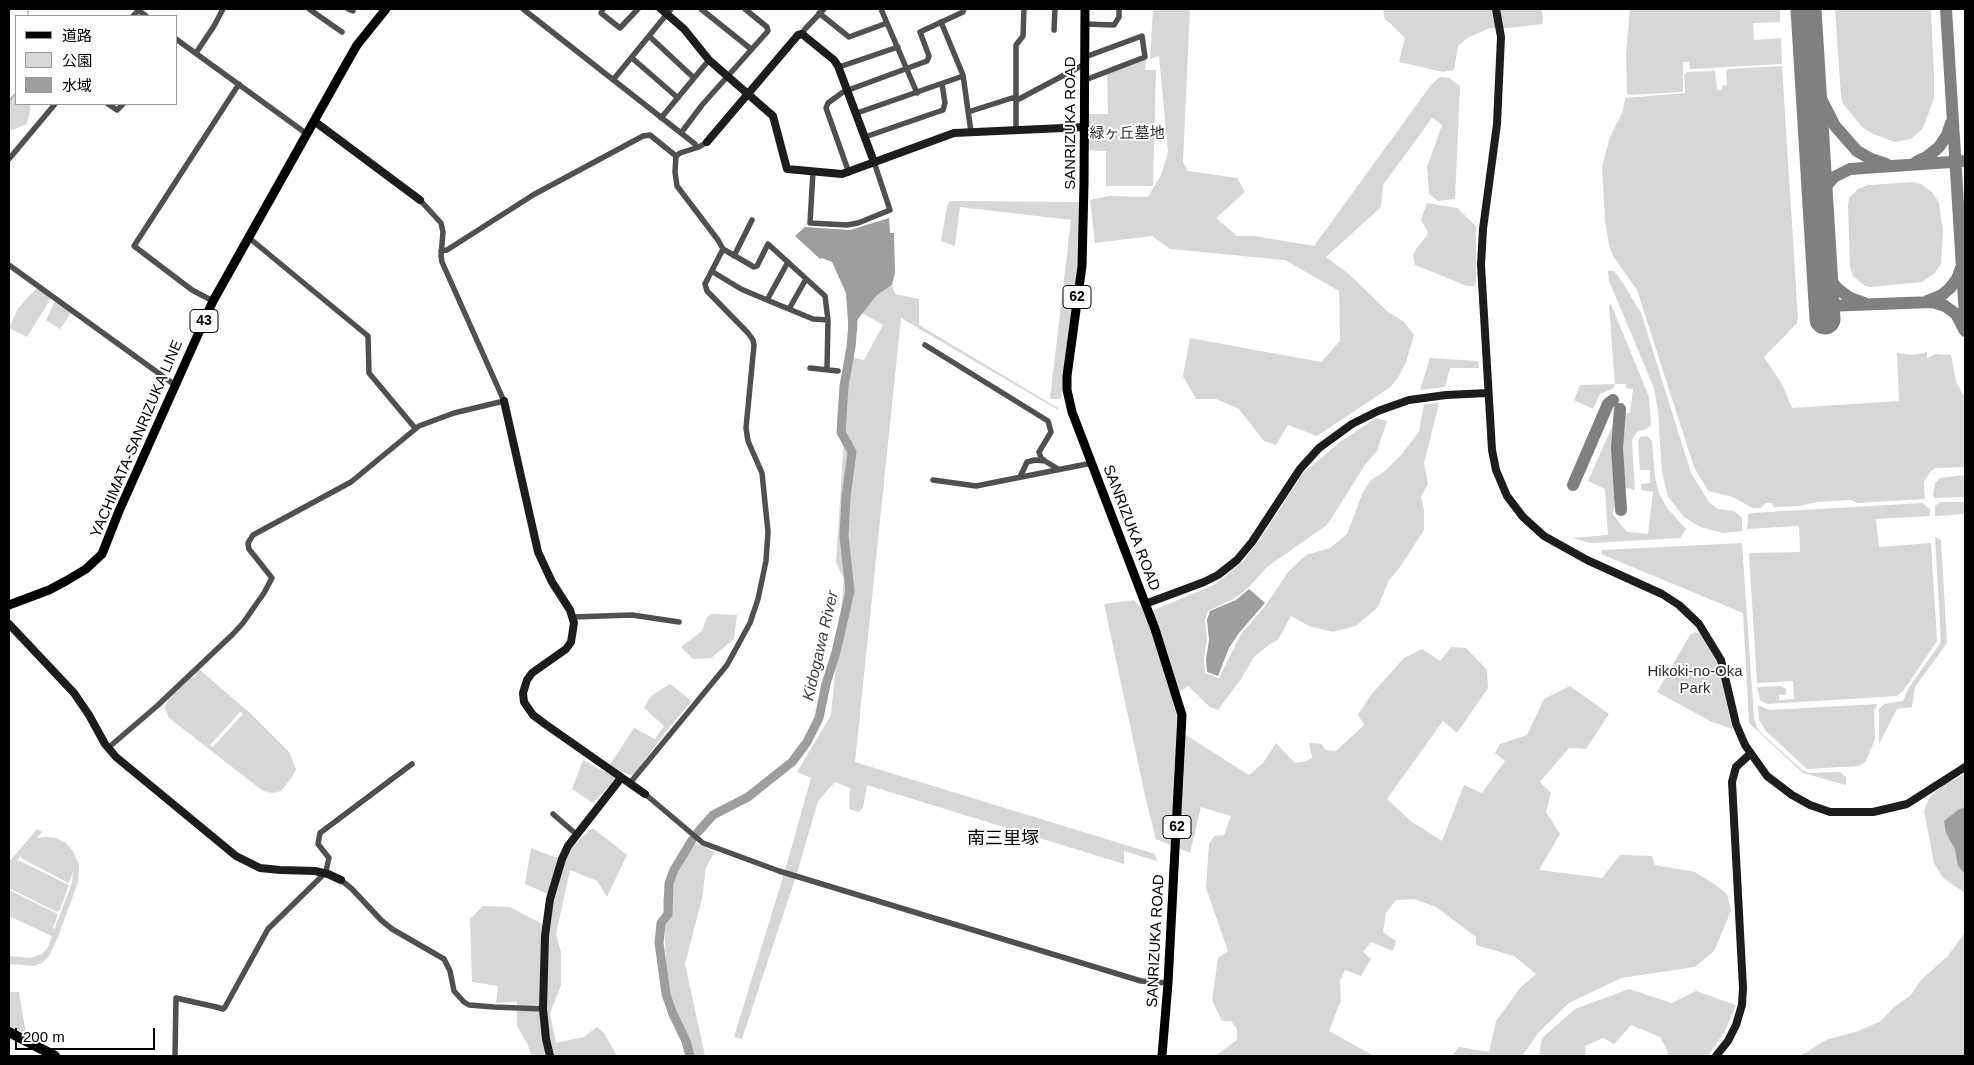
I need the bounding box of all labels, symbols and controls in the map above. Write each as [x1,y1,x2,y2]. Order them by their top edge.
legend [15,15,178,105]
text: 道路 [62,27,92,44]
text: 公園 [62,52,92,69]
street label: SANRIZUKA ROAD [1062,56,1080,190]
text: 水域 [62,77,92,94]
park label: 緑ヶ丘墓地 [1090,125,1164,143]
road number: 62 [1063,286,1091,308]
road number: 43 [190,310,218,332]
street label: YACHIMATA-SANRIZUKA LINE [87,338,187,540]
street label: SANRIZUKA ROAD [1099,463,1163,593]
water label: Kidogawa River [799,589,843,703]
park label: Hikoki-no-Oka Park [1647,663,1743,698]
road number: 62 [1163,816,1191,839]
district label: 南三里塚 [967,828,1039,850]
street label: SANRIZUKA ROAD [1144,874,1168,1008]
scale bar [18,1018,158,1050]
text: 200 m [23,1028,65,1045]

